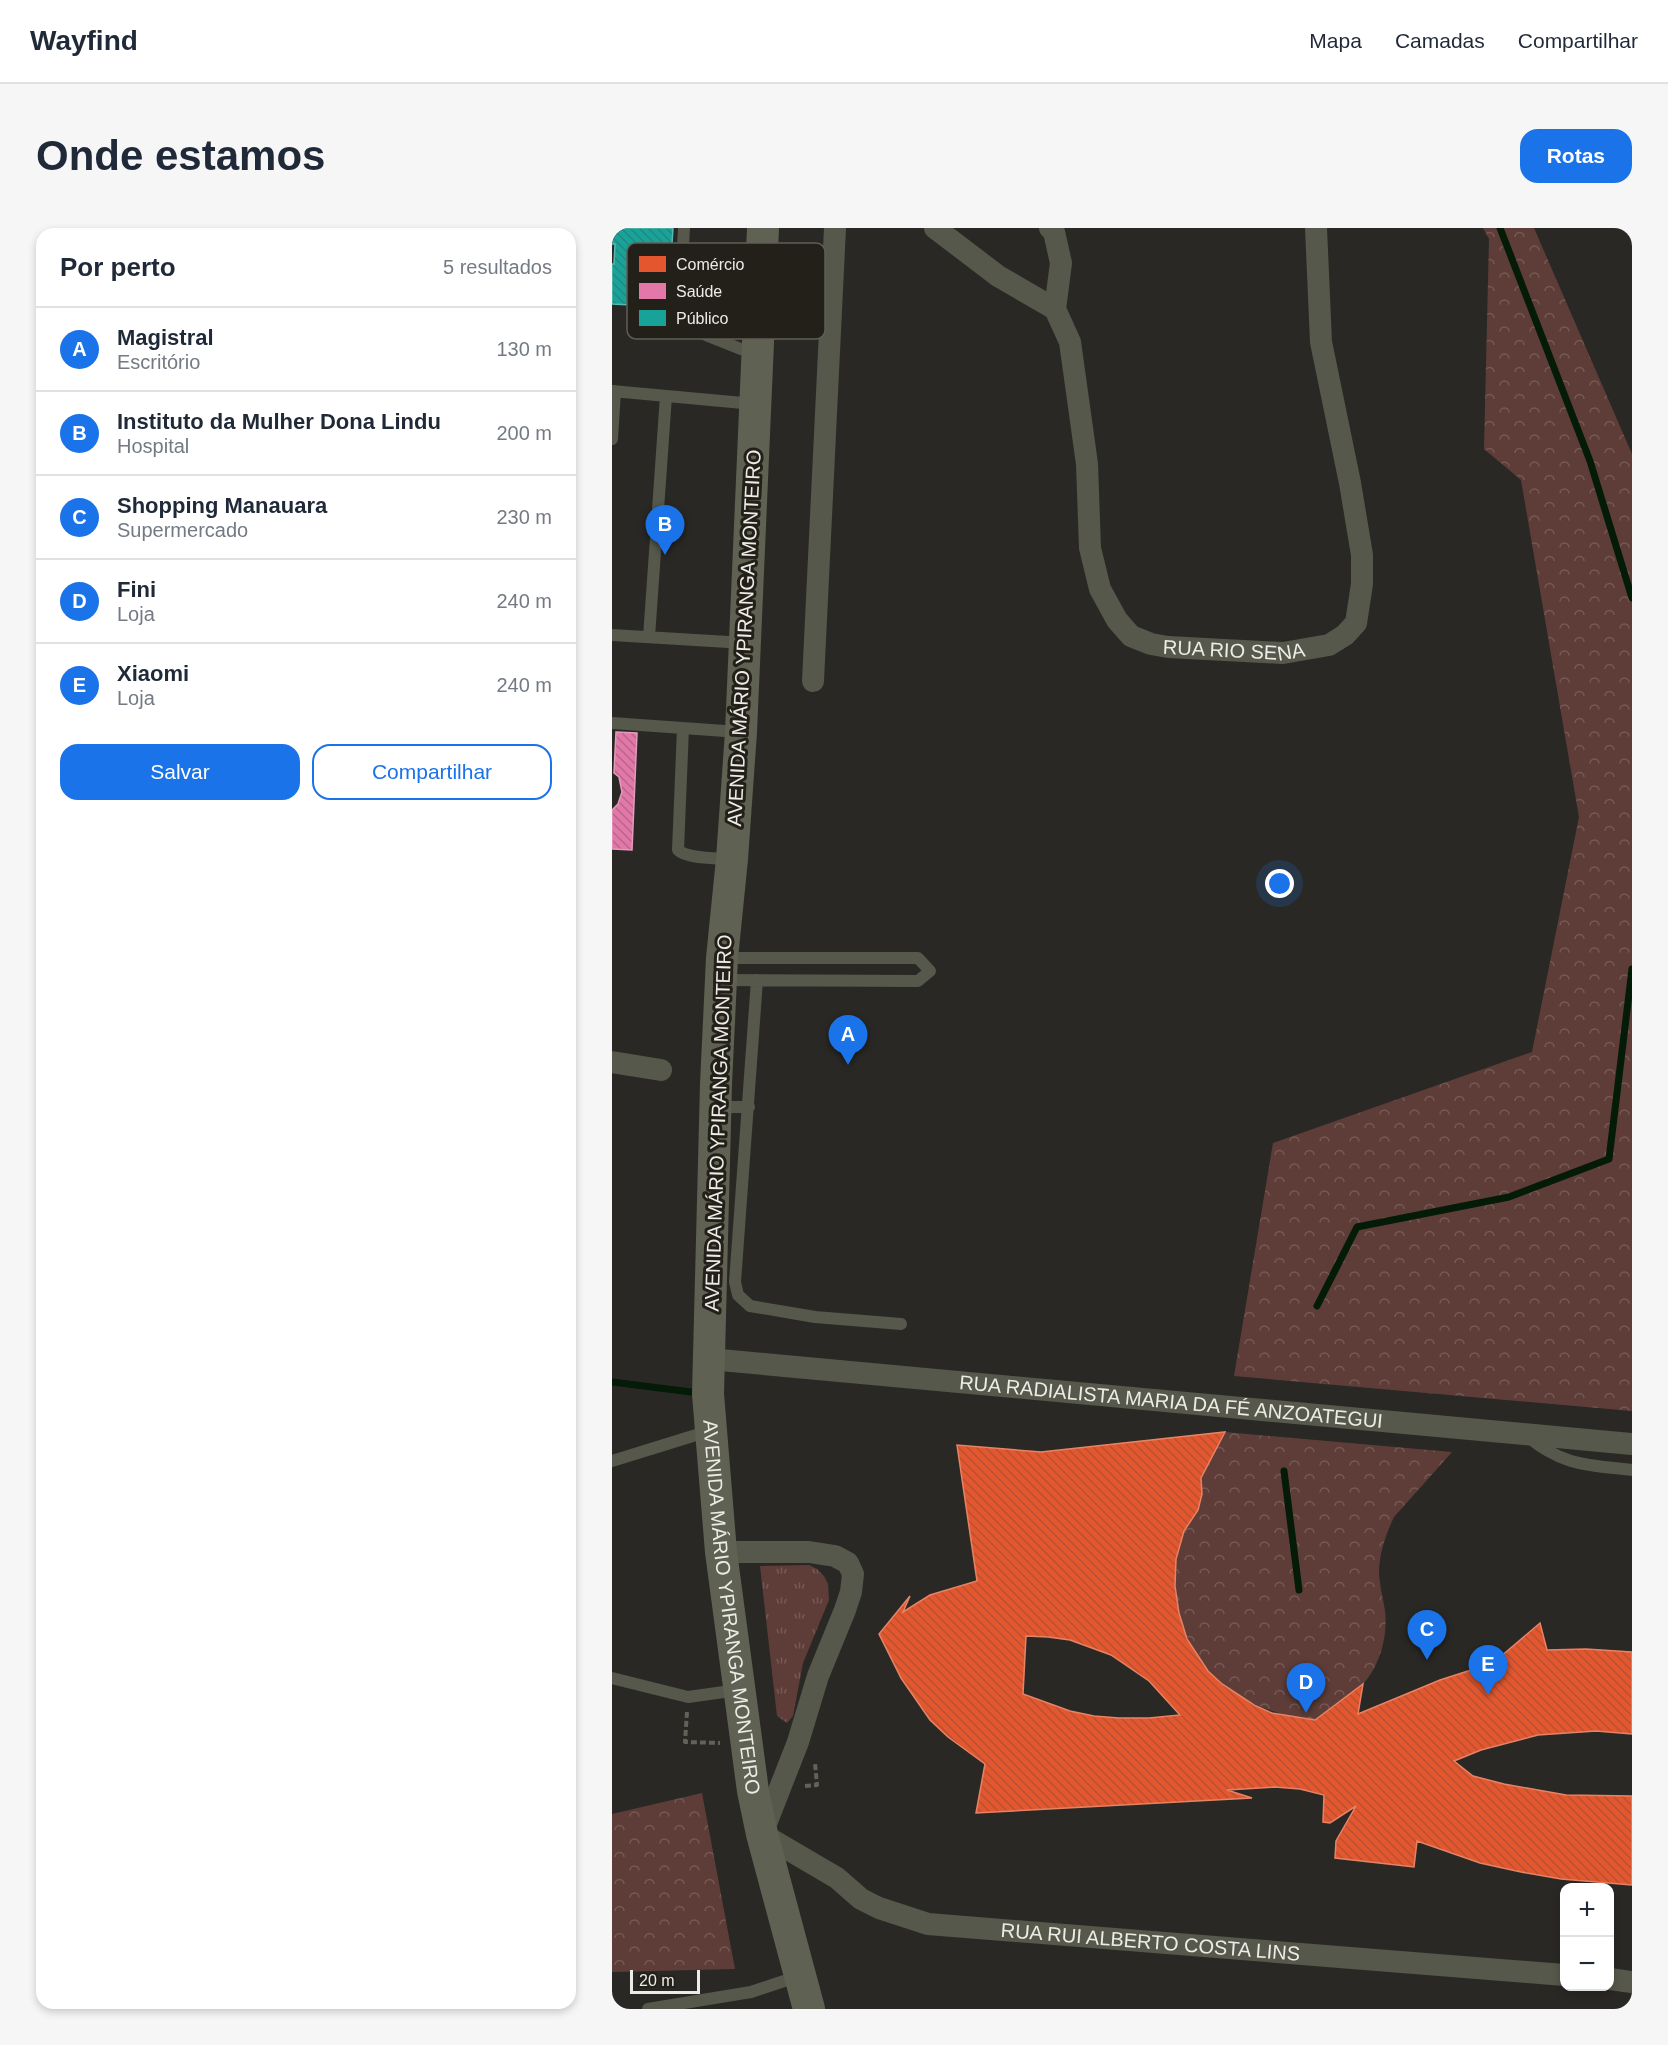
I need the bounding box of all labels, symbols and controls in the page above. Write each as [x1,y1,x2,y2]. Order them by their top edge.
text: Wayfind [30,25,138,56]
text: Mapa [1309,29,1362,52]
text: Camadas [1395,29,1485,52]
text: Compartilhar [1518,29,1638,52]
button: Rotas [1520,129,1632,183]
text: Onde estamos [36,132,325,179]
legend [627,243,825,339]
text: Por perto [60,252,176,282]
text: 5 resultados [443,256,552,278]
text: Comércio [676,256,745,273]
text: Saúde [676,283,722,300]
text: Público [676,310,729,327]
text: Magistral [117,325,214,350]
text: A [72,338,87,360]
text: 130 m [496,338,552,360]
text: Escritório [117,351,200,373]
text: Instituto da Mulher Dona Lindu [117,409,441,434]
text: B [72,422,87,444]
text: 200 m [496,422,552,444]
text: Hospital [117,435,189,457]
street label: AVENIDA MÁRIO YPIRANGA MONTEIRO [723,449,765,827]
text: Shopping Manauara [117,493,327,518]
text: C [72,506,87,528]
text: 230 m [496,506,552,528]
pin: B [646,506,684,555]
text: Supermercado [117,519,248,541]
text: Fini [117,577,156,602]
text: D [72,590,87,612]
text: 240 m [496,590,552,612]
text: Loja [117,603,155,625]
street label: RUA RIO SENA [1162,636,1307,665]
text: Xiaomi [117,661,189,686]
text: E [73,674,86,696]
text: 240 m [496,674,552,696]
text: Loja [117,687,155,709]
button: Salvar [60,744,300,800]
button: Compartilhar [312,744,552,800]
your location [1265,869,1294,898]
street label: AVENIDA MÁRIO YPIRANGA MONTEIRO [700,934,736,1312]
pin: A [828,1016,868,1065]
street label: RUA RADIALISTA MARIA DA FÉ ANZOATEGUI [958,1371,1384,1432]
street label: AVENIDA MÁRIO YPIRANGA MONTEIRO [699,1419,764,1796]
pin: C [1408,1610,1446,1660]
pin: E [1468,1646,1508,1695]
pin: D [1286,1664,1326,1713]
map controls [1560,1883,1614,1991]
button: + [1560,1883,1614,1937]
street label: RUA RUI ALBERTO COSTA LINS [1000,1919,1301,1965]
button: − [1560,1937,1614,1991]
scale bar [630,1967,700,1994]
text: 20 m [639,1972,675,1989]

